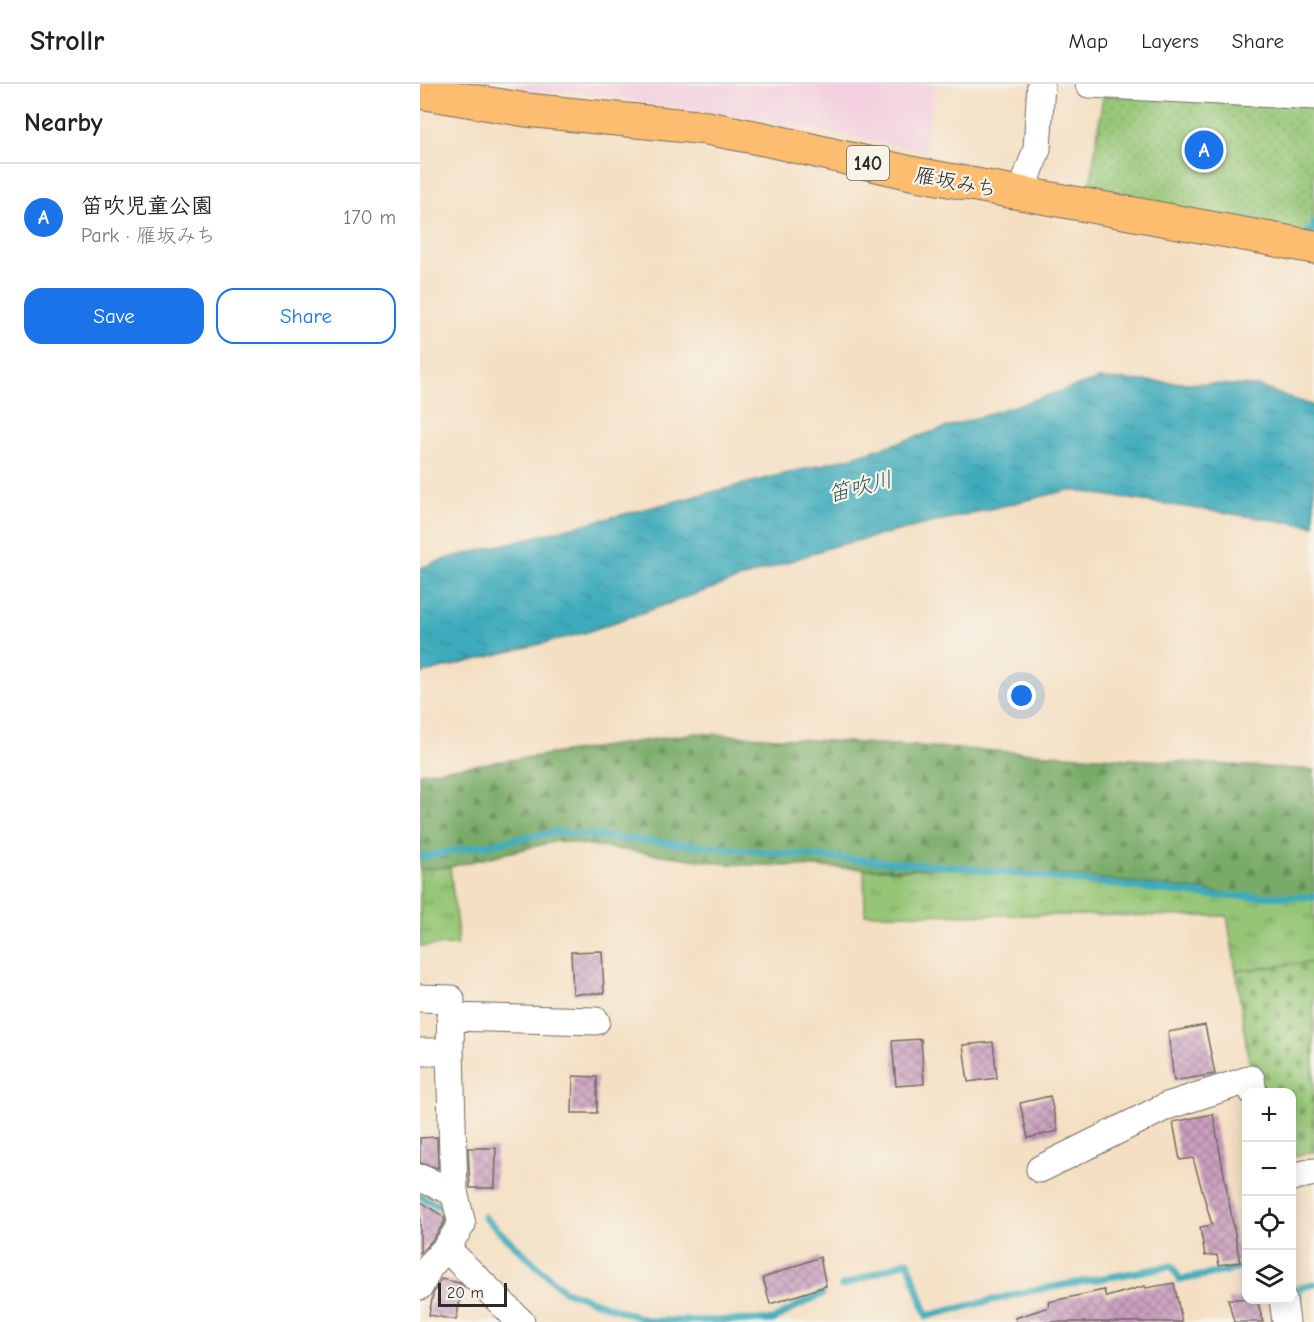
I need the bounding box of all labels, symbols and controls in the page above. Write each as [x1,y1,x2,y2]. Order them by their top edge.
text: Strollr [30,25,104,57]
text: Map [1069,29,1108,53]
text: Layers [1141,29,1199,53]
text: Share [1232,29,1284,53]
text: Nearby [24,108,103,138]
pin: A [1184,128,1224,172]
road number: 140 [847,146,889,180]
street label: 雁坂みち [913,162,999,202]
text: 笛吹児童公園 [81,193,213,219]
text: A [38,206,49,229]
text: 170 m [343,206,396,229]
text: Park · 雁坂みち [81,224,215,247]
button: Save [24,288,204,344]
button: Share [216,288,396,344]
water label: 笛吹川 [825,466,895,508]
your location [1007,681,1036,710]
map controls [1242,1088,1296,1304]
button: + [1242,1088,1296,1142]
button: − [1242,1142,1296,1196]
button: locate [1242,1196,1296,1250]
button: layers [1242,1250,1296,1304]
scale bar [438,1280,507,1308]
text: 20 m [447,1284,484,1302]

